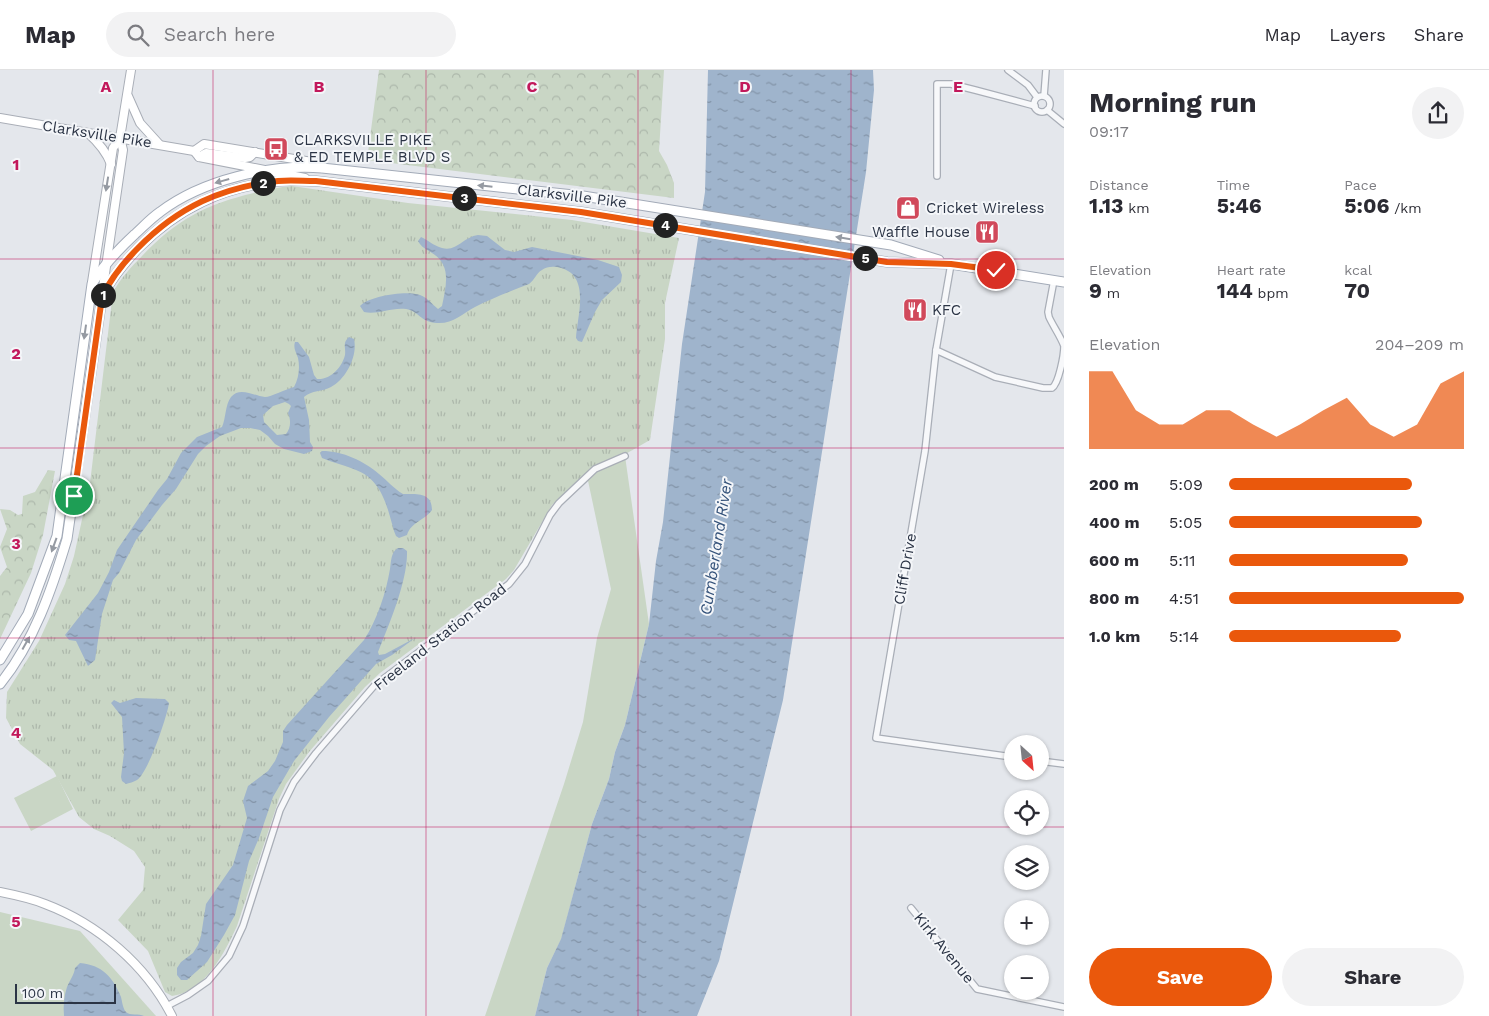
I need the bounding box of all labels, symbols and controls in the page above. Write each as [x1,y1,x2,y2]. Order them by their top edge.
search box [106,12,456,57]
text: Map [25,21,76,49]
icon: search [124,21,152,49]
text: Search here [164,23,275,46]
text: Map [1264,24,1301,45]
text: Layers [1329,24,1386,45]
text: Share [1414,24,1464,45]
text: A [101,77,112,96]
text: B [314,77,325,96]
text: C [527,77,538,96]
text: D [739,77,751,96]
text: E [953,77,963,96]
text: Morning run [1089,86,1257,119]
button: share [1412,87,1464,139]
street label: Clarksville Pike [41,116,153,152]
text: 09:17 [1089,122,1129,141]
place label: CLARKSVILLE PIKE & ED TEMPLE BLVD S [294,131,450,166]
bus stop icon: CLARKSVILLE PIKE & ED TEMPLE BLVD S [263,136,289,162]
text: 1 [13,155,19,174]
pin: 2 [250,170,276,196]
text: 2 [259,175,268,191]
one-way arrow [103,176,111,192]
text: Distance [1089,177,1149,193]
text: Time [1217,177,1250,193]
text: Pace [1344,177,1377,193]
one-way arrow [215,178,230,186]
street label: Clarksville Pike [516,180,628,212]
one-way arrow [477,181,493,189]
pin: 3 [452,186,476,210]
text: 3 [460,190,469,206]
text: 1.13 [1089,193,1124,218]
text: 5:46 [1217,193,1262,218]
text: 5:06 [1344,193,1389,218]
shop icon: Cricket Wireless [895,195,921,221]
place label: Cricket Wireless [926,199,1045,217]
text: km [1124,200,1150,216]
text: /km [1389,200,1422,216]
pin: 4 [652,212,678,238]
text: 4 [661,217,670,233]
restaurant icon: Waffle House [974,219,1000,245]
place label: Waffle House [872,223,970,241]
one-way arrow [834,233,850,241]
pin: 5 [852,246,878,270]
pin [975,249,1017,291]
text: 5 [861,250,870,266]
icon: check [982,256,1010,284]
text: Elevation [1089,262,1152,278]
text: Heart rate [1217,262,1286,278]
text: kcal [1344,262,1372,278]
text: 9 [1089,278,1102,303]
text: 144 [1217,278,1253,303]
text: 70 [1344,278,1370,303]
pin: 1 [90,282,116,308]
text: m [1102,285,1120,301]
text: bpm [1253,285,1289,301]
text: 1 [100,287,107,303]
restaurant icon: KFC [902,297,928,323]
place label: KFC [932,301,961,319]
one-way arrow [81,325,89,341]
text: Elevation [1089,335,1160,354]
text: 204–209 m [1375,335,1464,354]
text: 2 [11,344,21,363]
pin [53,475,95,517]
text: 200 m [1089,475,1139,494]
text: 5:09 [1169,475,1203,494]
water label: Cumberland River [696,477,736,616]
icon: arrive [60,482,88,510]
text: 400 m [1089,513,1140,532]
text: 5:05 [1169,513,1202,532]
street label: Cliff Drive [890,532,920,606]
text: 3 [11,534,21,553]
one-way arrow [50,538,58,553]
text: 600 m [1089,551,1139,570]
text: 5:11 [1169,551,1196,570]
street label: Freeland Station Road [370,580,510,694]
text: 800 m [1089,589,1139,608]
text: 4:51 [1169,589,1199,608]
text: 1.0 km [1089,627,1140,646]
text: 5:14 [1169,627,1199,646]
one-way arrow [22,636,30,650]
text: 4 [11,723,21,742]
north arrow [1004,735,1049,780]
map controls [1004,735,1049,1000]
button: locate [1004,790,1049,835]
button: layers [1004,845,1049,890]
button: + [1004,900,1049,945]
street label: Kirk Avenue [910,909,978,987]
text: 5 [11,912,21,931]
button: Save [1089,948,1272,1006]
button: Share [1282,948,1464,1006]
button: − [1004,955,1049,1000]
scale bar [15,981,116,1004]
text: 100 m [22,985,63,1001]

